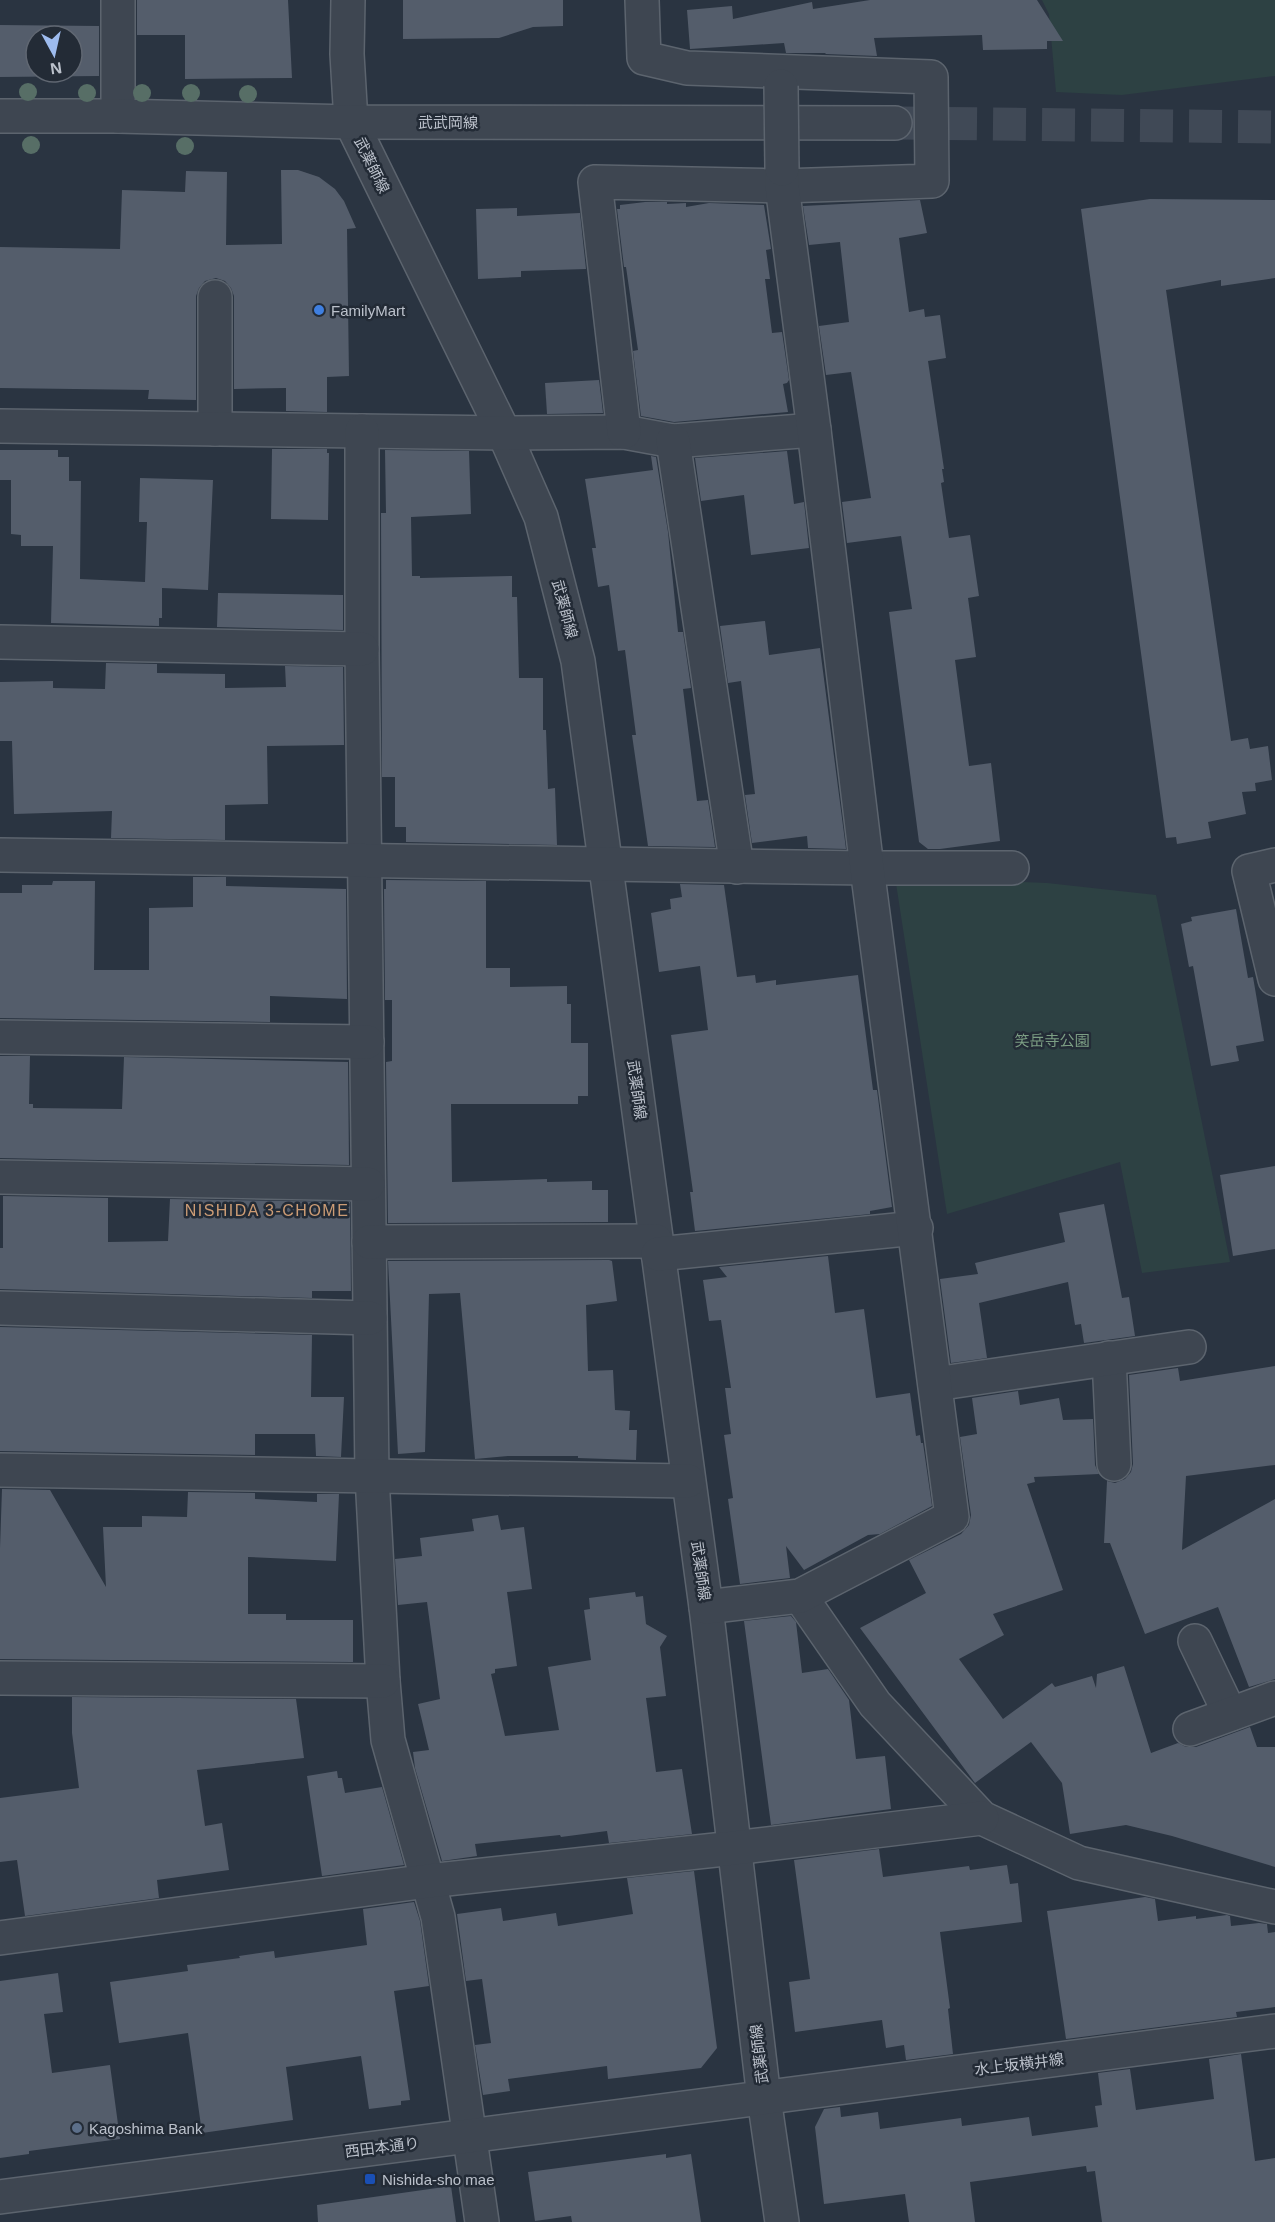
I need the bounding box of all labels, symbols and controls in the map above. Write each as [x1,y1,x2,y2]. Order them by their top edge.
north arrow [24,24,84,84]
text: N [49,59,63,78]
street label: 武武岡線 [418,114,478,131]
street label: 武薬師線 [351,134,393,196]
place label: FamilyMart [331,302,406,319]
marker: FamilyMart [312,303,326,317]
street label: 武薬師線 [549,578,581,640]
park label: 笑岳寺公園 [1014,1032,1090,1049]
street label: 武薬師線 [624,1059,650,1121]
district label: NISHIDA 3-CHOME [185,1202,349,1219]
street label: 武薬師線 [688,1540,714,1602]
street label: 武薬師線 [747,2023,771,2085]
street label: 水上坂横井線 [973,2050,1065,2078]
place label: Kagoshima Bank [89,2120,203,2137]
marker: Kagoshima Bank [70,2121,84,2135]
street label: 西田本通り [344,2134,420,2160]
place label: Nishida-sho mae [382,2171,495,2188]
marker: Nishida-sho mae [363,2172,377,2186]

